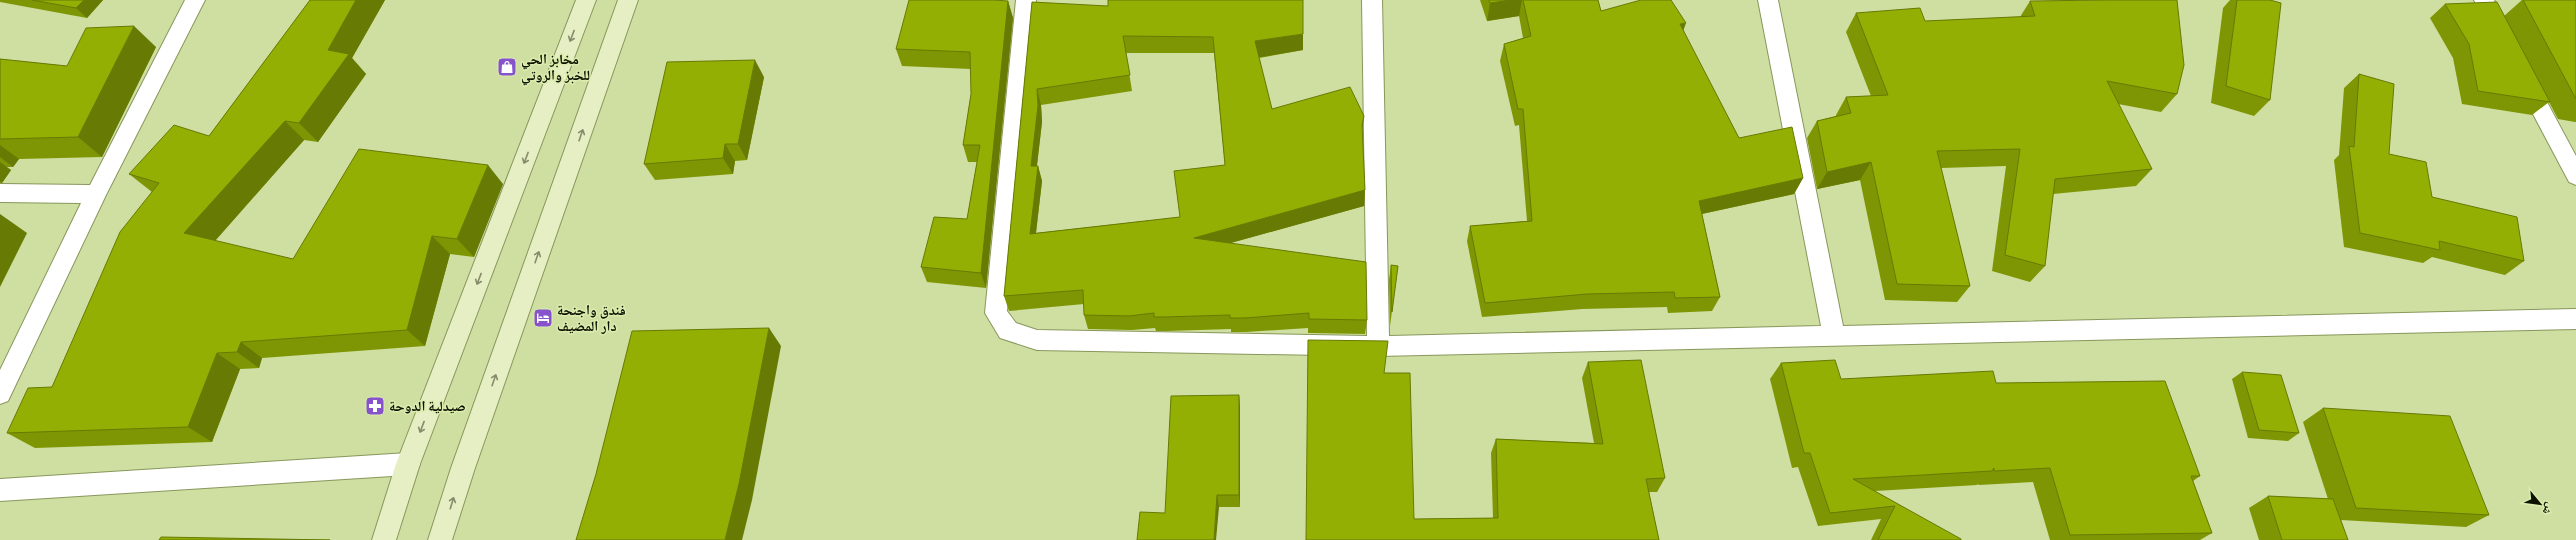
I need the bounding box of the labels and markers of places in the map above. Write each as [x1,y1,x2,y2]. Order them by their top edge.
place label: مخابز الحي للخبز والروتي [521,48,590,86]
shop icon: مخابز الحي للخبز والروتي [496,56,518,78]
place label: فندق واجنحة دار المضيف [557,299,626,335]
hotel icon: فندق واجنحة دار المضيف [532,307,554,329]
pharmacy icon: صيدلية الدوحة [364,395,386,417]
place label: صيدلية الدوحة [389,395,466,415]

